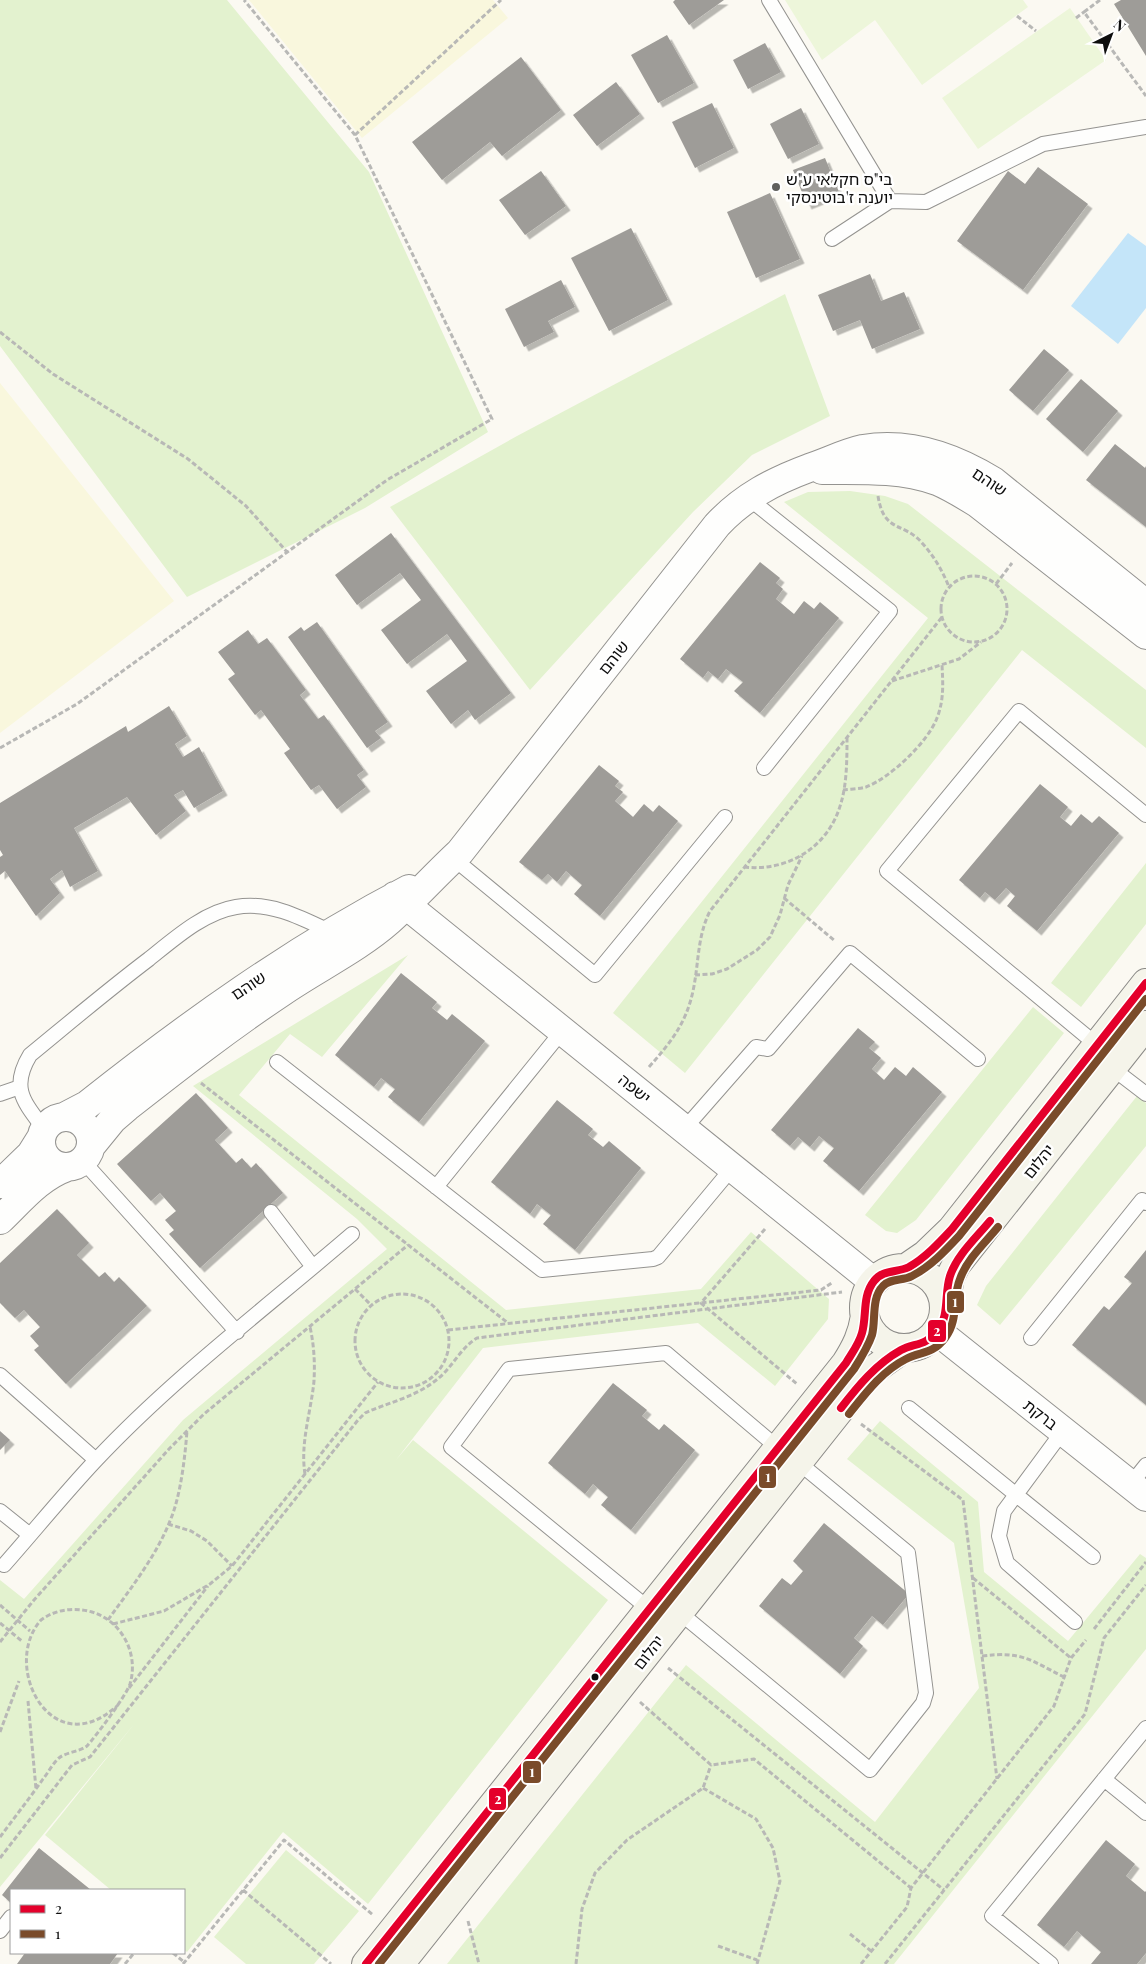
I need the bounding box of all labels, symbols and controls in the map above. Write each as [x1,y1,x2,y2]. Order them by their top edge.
north arrow [1086,10,1136,60]
text: N [1110,15,1130,35]
place label: בי"ס חקלאי ע"ש יוענה ז'בוטינסקי [786,168,893,207]
marker: בי"ס חקלאי ע"ש יוענה ז'בוטינסקי [770,181,782,193]
street label: שוהם [969,462,1011,500]
street label: שוהם [593,636,633,678]
street label: שוהם [227,966,269,1004]
street label: ישפה [614,1069,656,1107]
street label: יהלום [1018,1139,1058,1183]
line badge: 1 [946,1290,965,1314]
text: 1 [952,1292,958,1311]
line badge: 2 [927,1319,947,1343]
text: 2 [933,1321,941,1340]
street label: ברקת [1020,1394,1062,1434]
line badge: 1 [758,1465,777,1489]
text: 1 [765,1467,771,1486]
street label: יהלום [628,1630,668,1674]
unlabelled marker [590,1672,600,1682]
line badge: 1 [522,1760,542,1784]
text: 1 [529,1762,535,1781]
line badge: 2 [488,1787,507,1811]
text: 2 [494,1789,502,1808]
legend [10,1889,185,1954]
text: 2 [55,1898,62,1918]
text: 1 [55,1923,61,1943]

